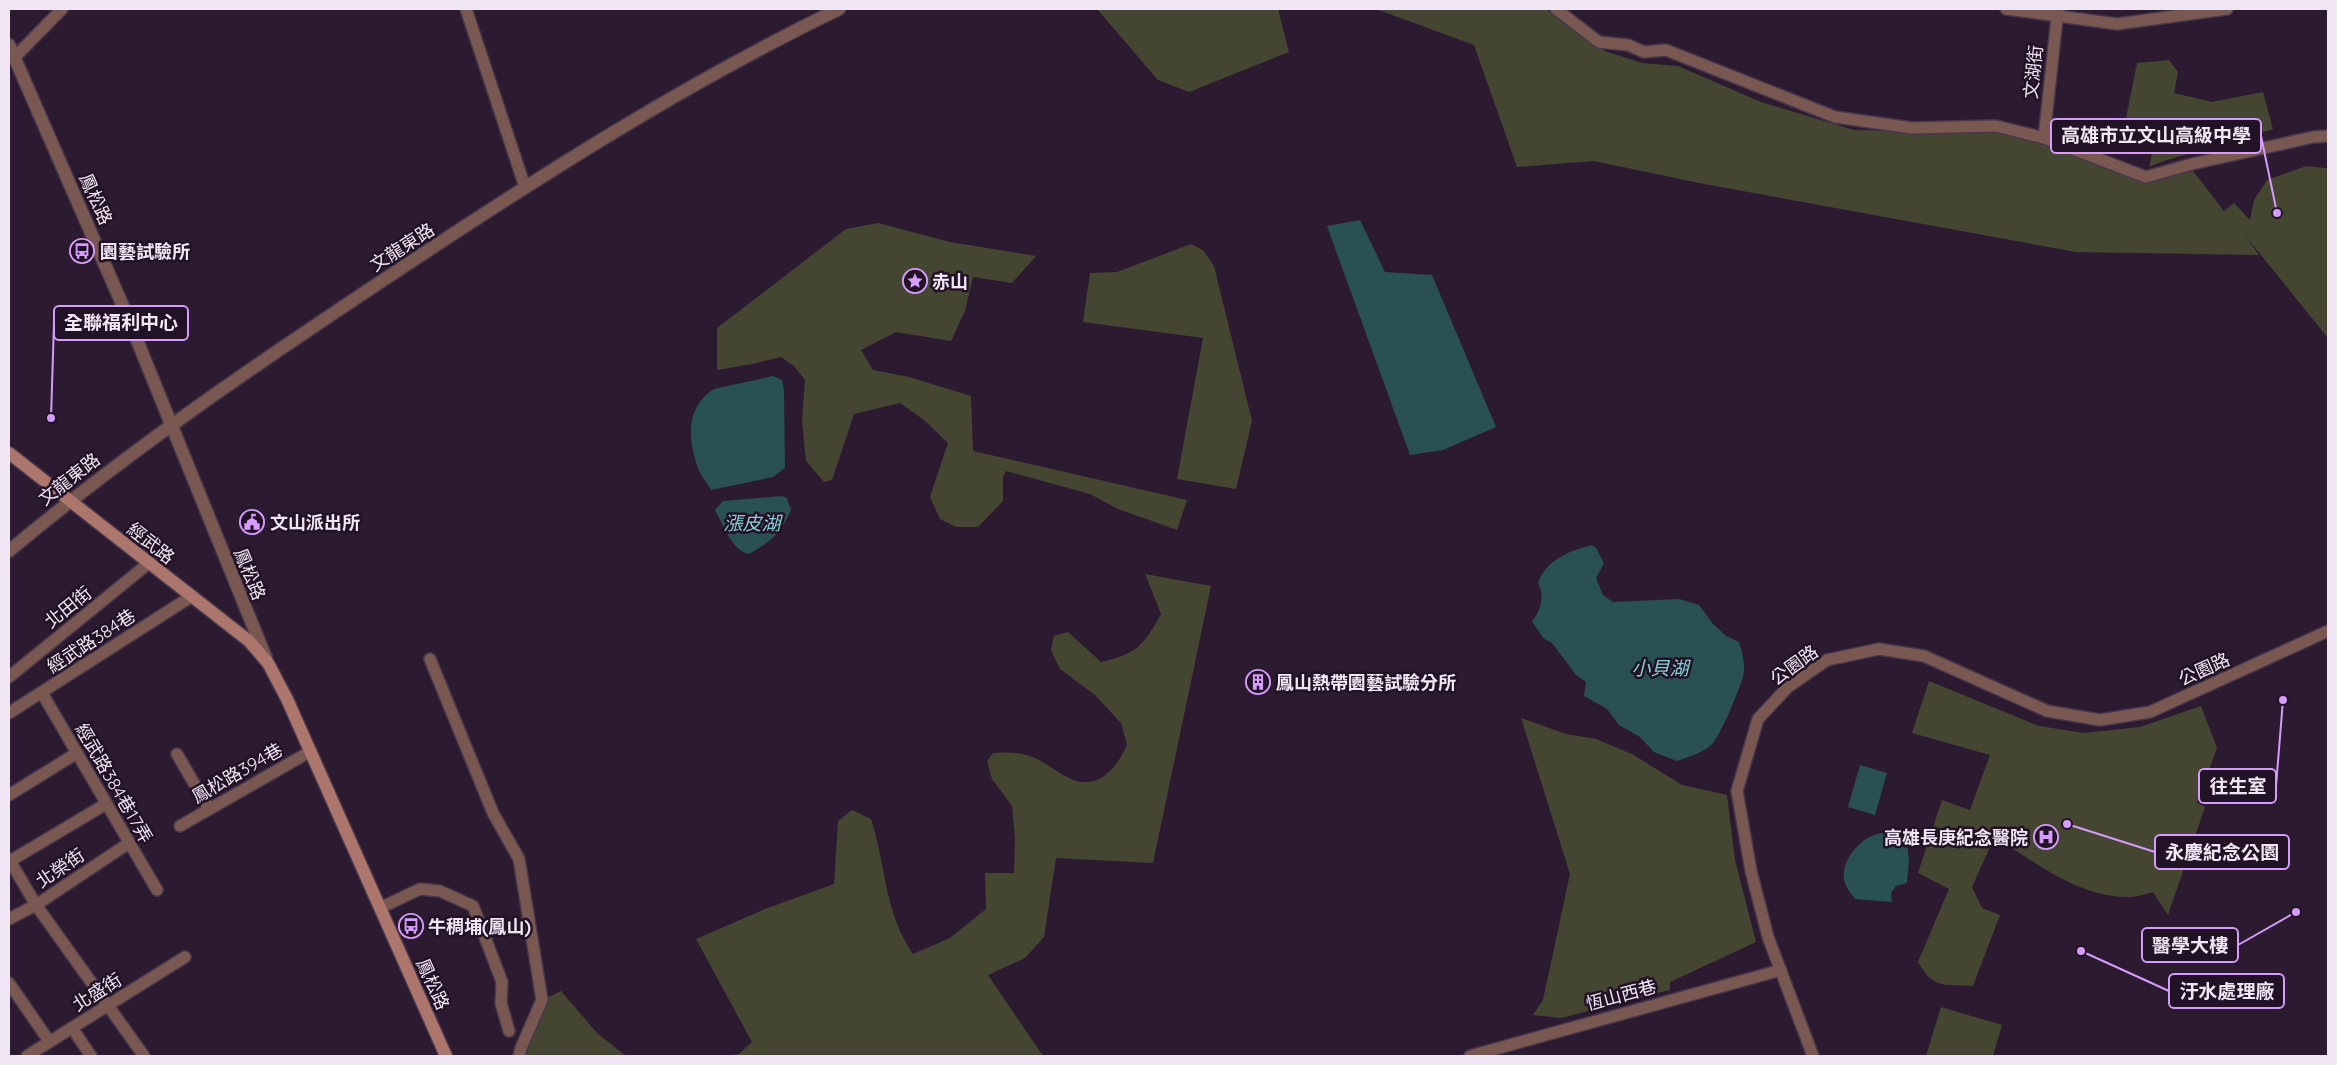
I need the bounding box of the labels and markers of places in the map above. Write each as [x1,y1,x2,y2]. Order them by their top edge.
callout: 高雄市立文山高級中學 [2051,119,2261,153]
bus stop icon: 園藝試驗所 [69,238,95,264]
place label: 園藝試驗所 [100,240,190,263]
place icon: 赤山 [902,268,928,294]
place label: 赤山 [932,270,968,293]
callout: 全聯福利中心 [54,306,188,340]
public building icon: 文山派出所 [239,509,265,535]
place label: 文山派出所 [270,511,360,534]
building icon: 鳳山熱帶園藝試驗分所 [1245,669,1271,695]
place label: 鳳山熱帶園藝試驗分所 [1276,671,1456,694]
callout: 往生室 [2199,769,2276,803]
hospital icon: 高雄長庚紀念醫院 [2033,824,2059,850]
place label: 高雄長庚紀念醫院 [1884,826,2028,849]
callout: 永慶紀念公園 [2155,835,2289,869]
bus stop icon: 牛稠埔(鳳山) [398,913,424,939]
place label: 牛稠埔(鳳山) [428,915,531,938]
callout: 醫學大樓 [2142,928,2238,962]
callout: 汙水處理廠 [2169,974,2284,1008]

